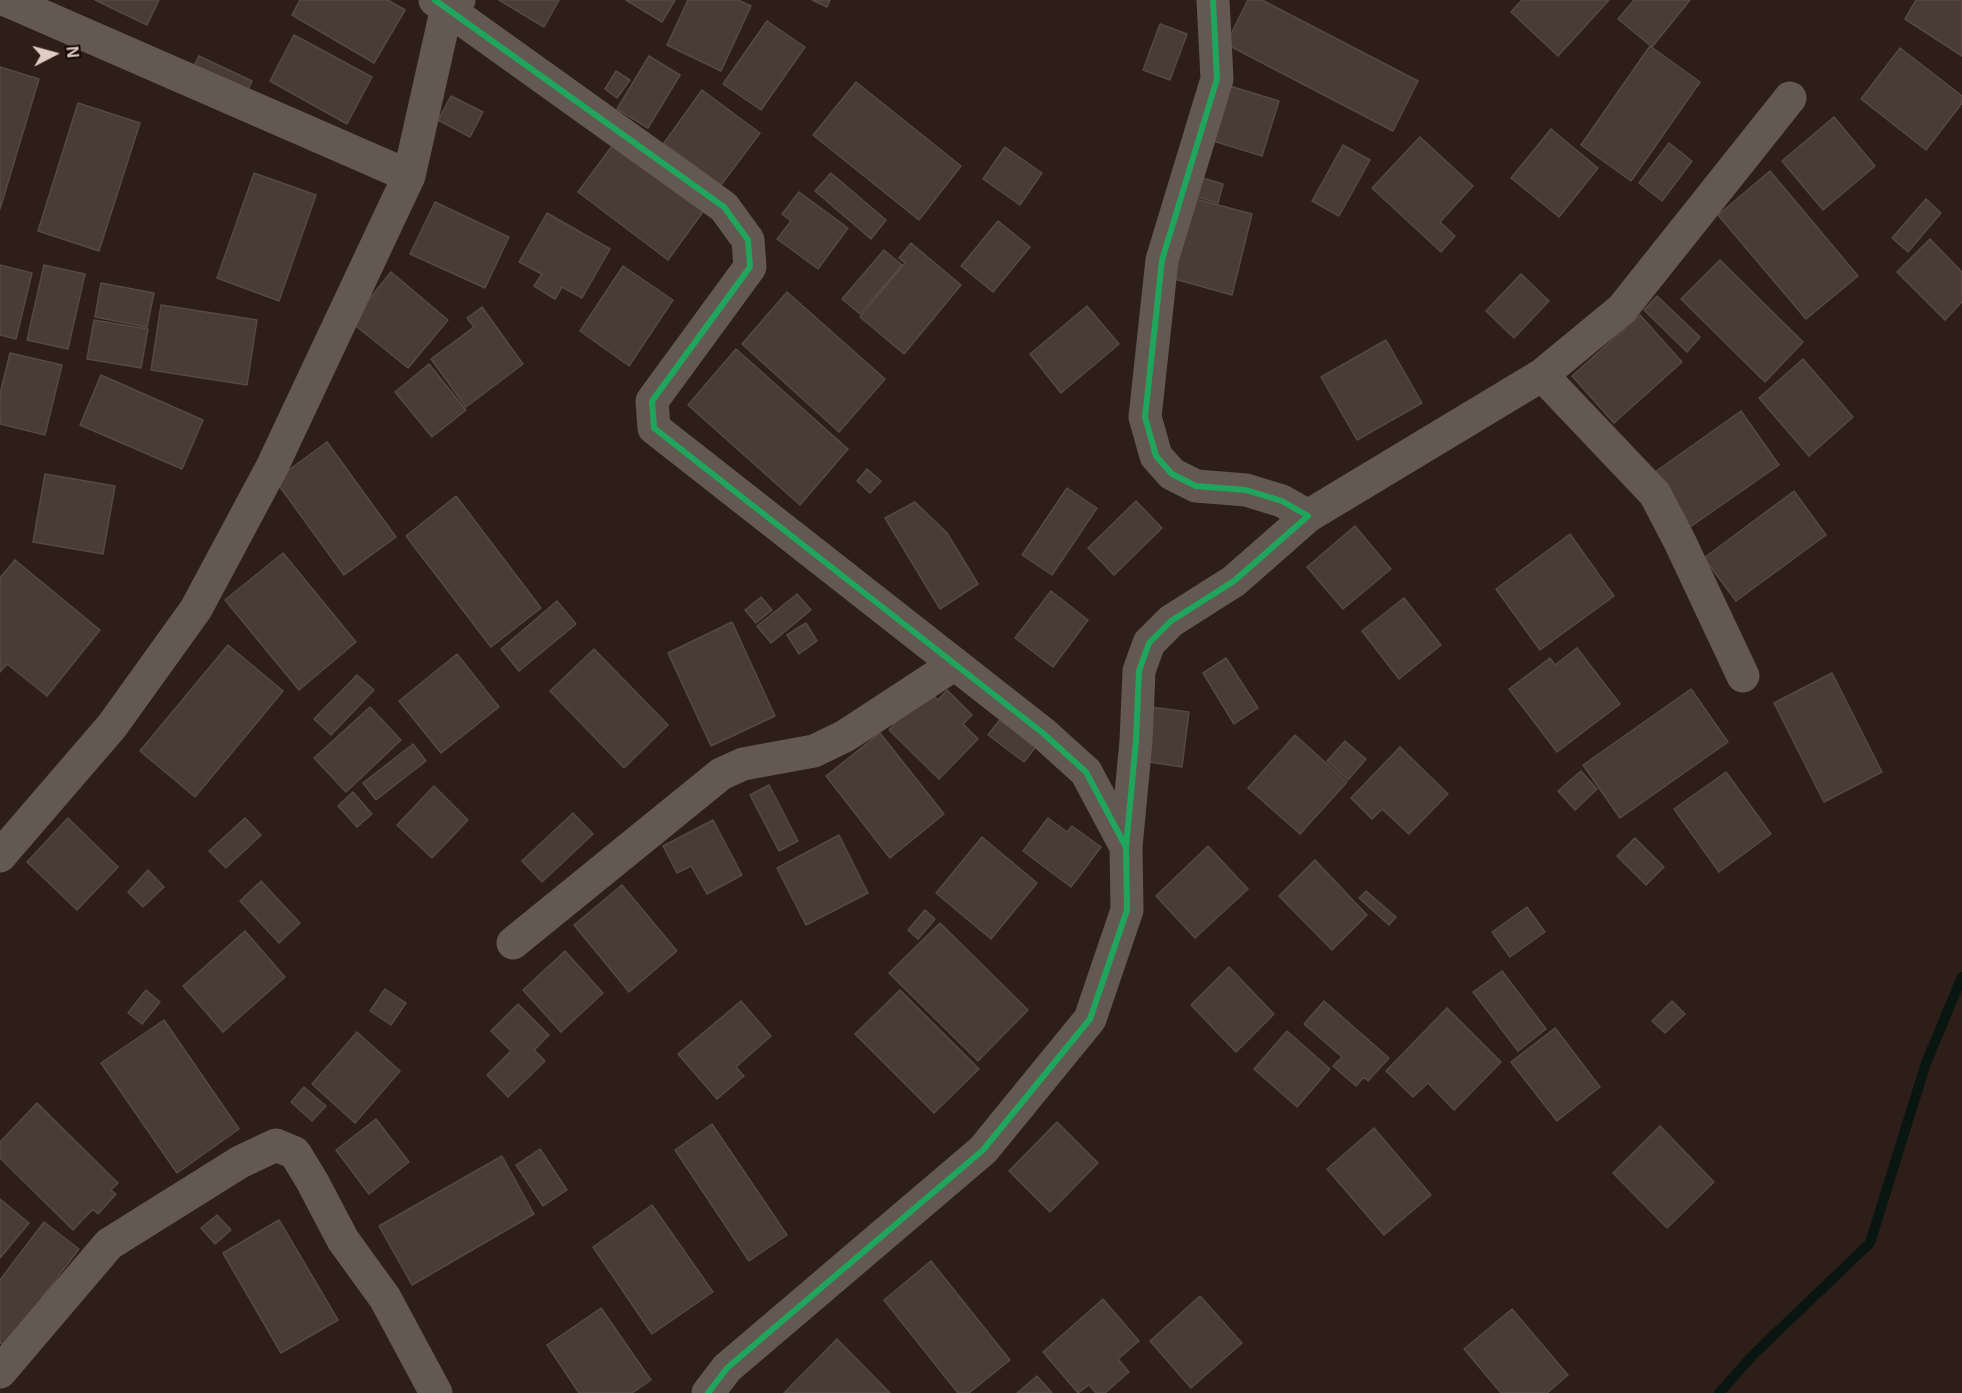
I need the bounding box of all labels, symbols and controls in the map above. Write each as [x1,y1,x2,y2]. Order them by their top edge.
north arrow [24,24,84,84]
text: N [63,45,81,59]

